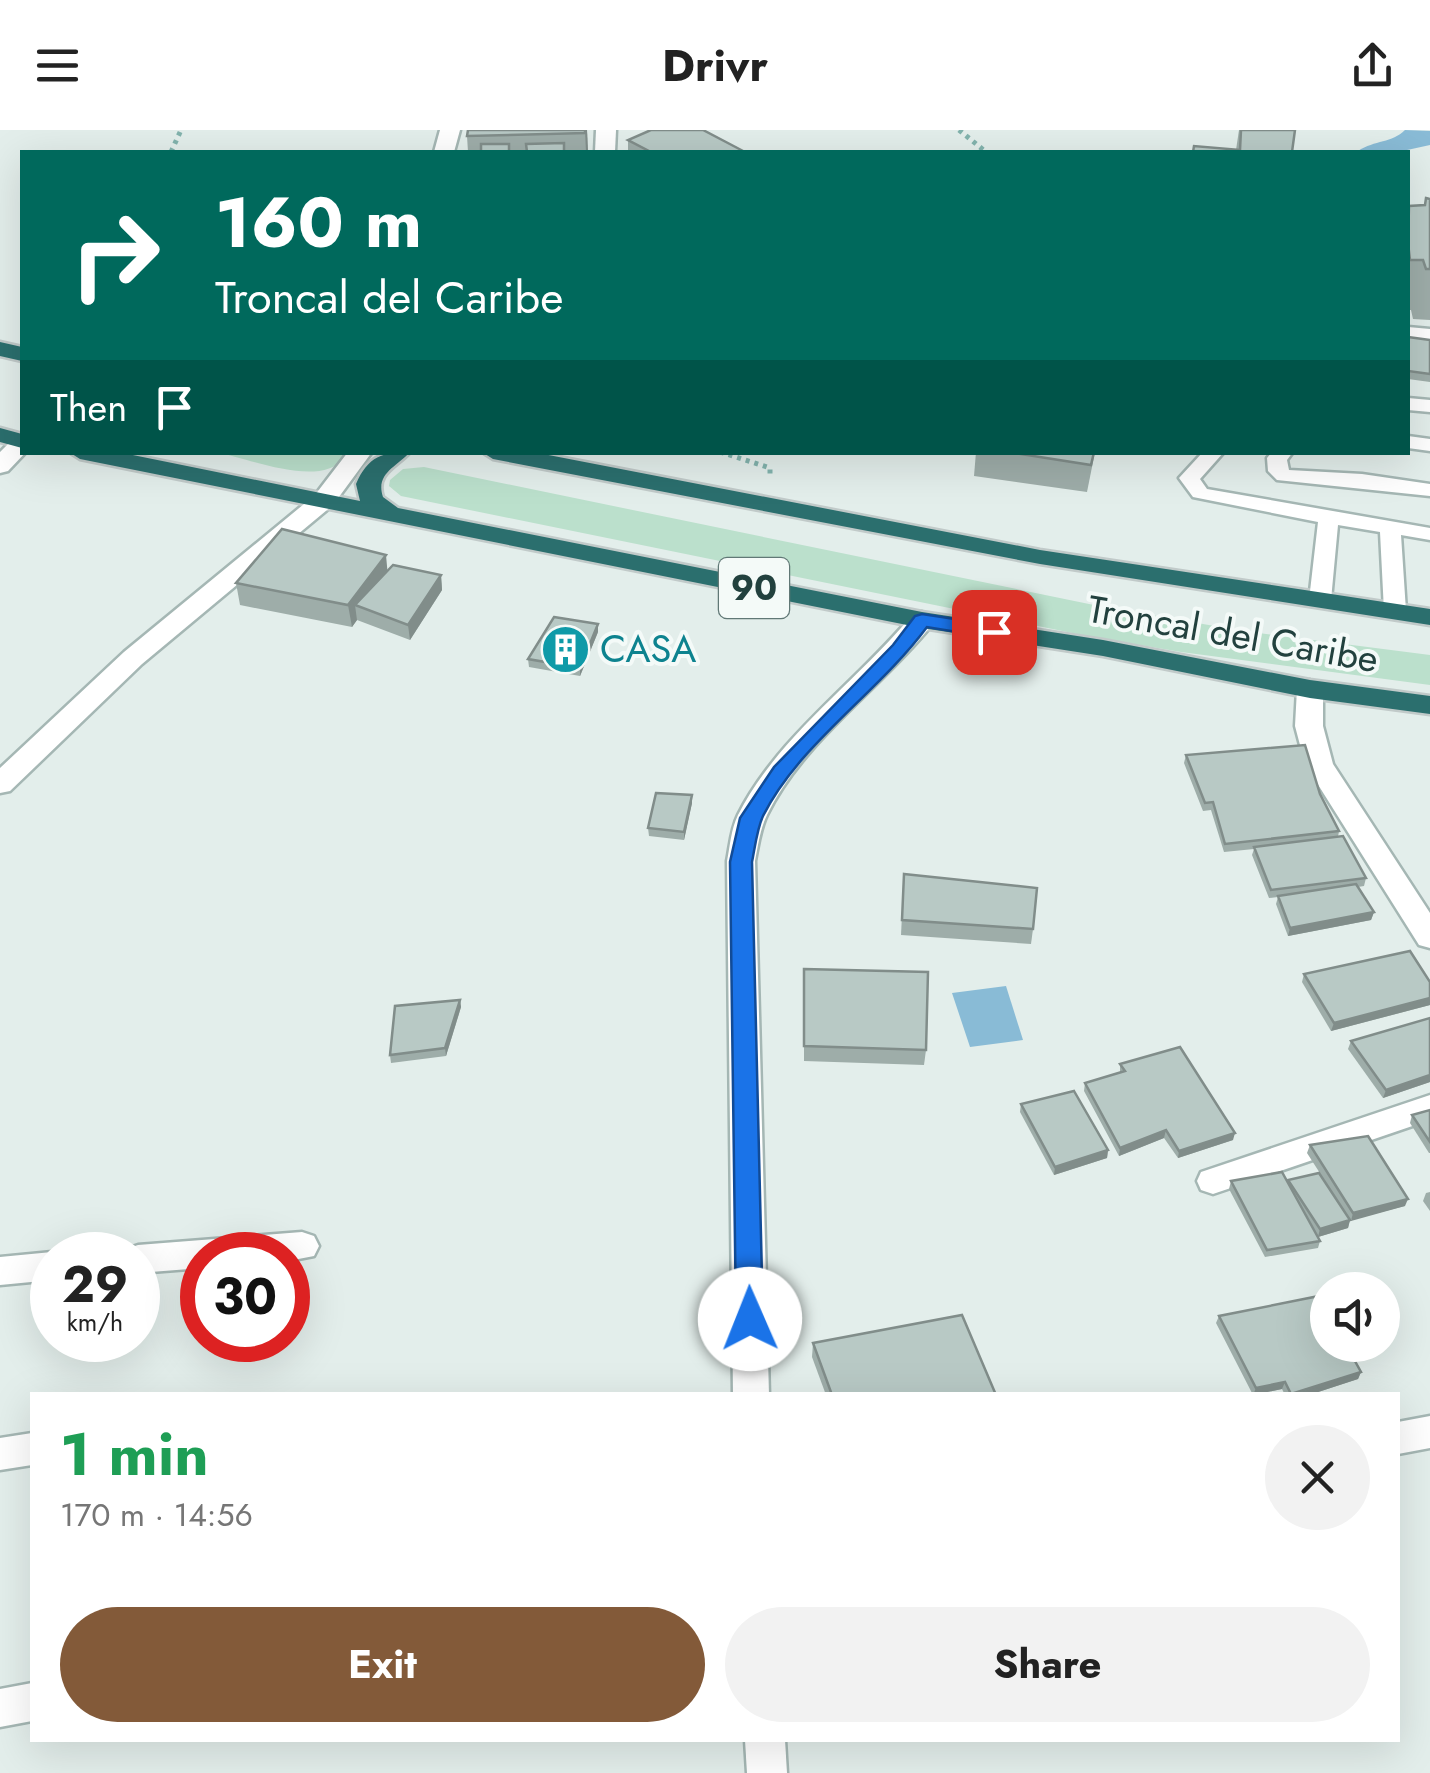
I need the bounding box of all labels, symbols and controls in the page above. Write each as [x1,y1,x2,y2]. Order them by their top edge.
text: Drivr [662,33,768,98]
icon: menu [30,38,85,93]
icon: share [1345,38,1400,93]
text: 160 m [215,172,422,273]
icon: right [50,190,180,320]
text: Troncal del Caribe [215,265,563,330]
text: Then [50,380,127,435]
icon: arrive [147,380,202,435]
road number: 90 [719,558,789,618]
street label: Troncal del Caribe [1083,581,1383,686]
pin [952,590,1037,675]
icon: arrive [967,605,1022,660]
place label: CASA [600,621,696,676]
building icon: CASA [539,623,591,675]
speed limit sign: 30 [180,1232,310,1362]
text: 29 [62,1248,128,1321]
position arrow [698,1267,802,1371]
map controls [1310,1272,1400,1362]
button: sound [1310,1272,1400,1362]
text: km/h [67,1304,123,1340]
text: 1 min [60,1411,209,1498]
button: close [1265,1425,1370,1530]
text: 170 m · 14:56 [60,1492,253,1538]
button: Exit [60,1607,705,1722]
button: Share [725,1607,1370,1722]

